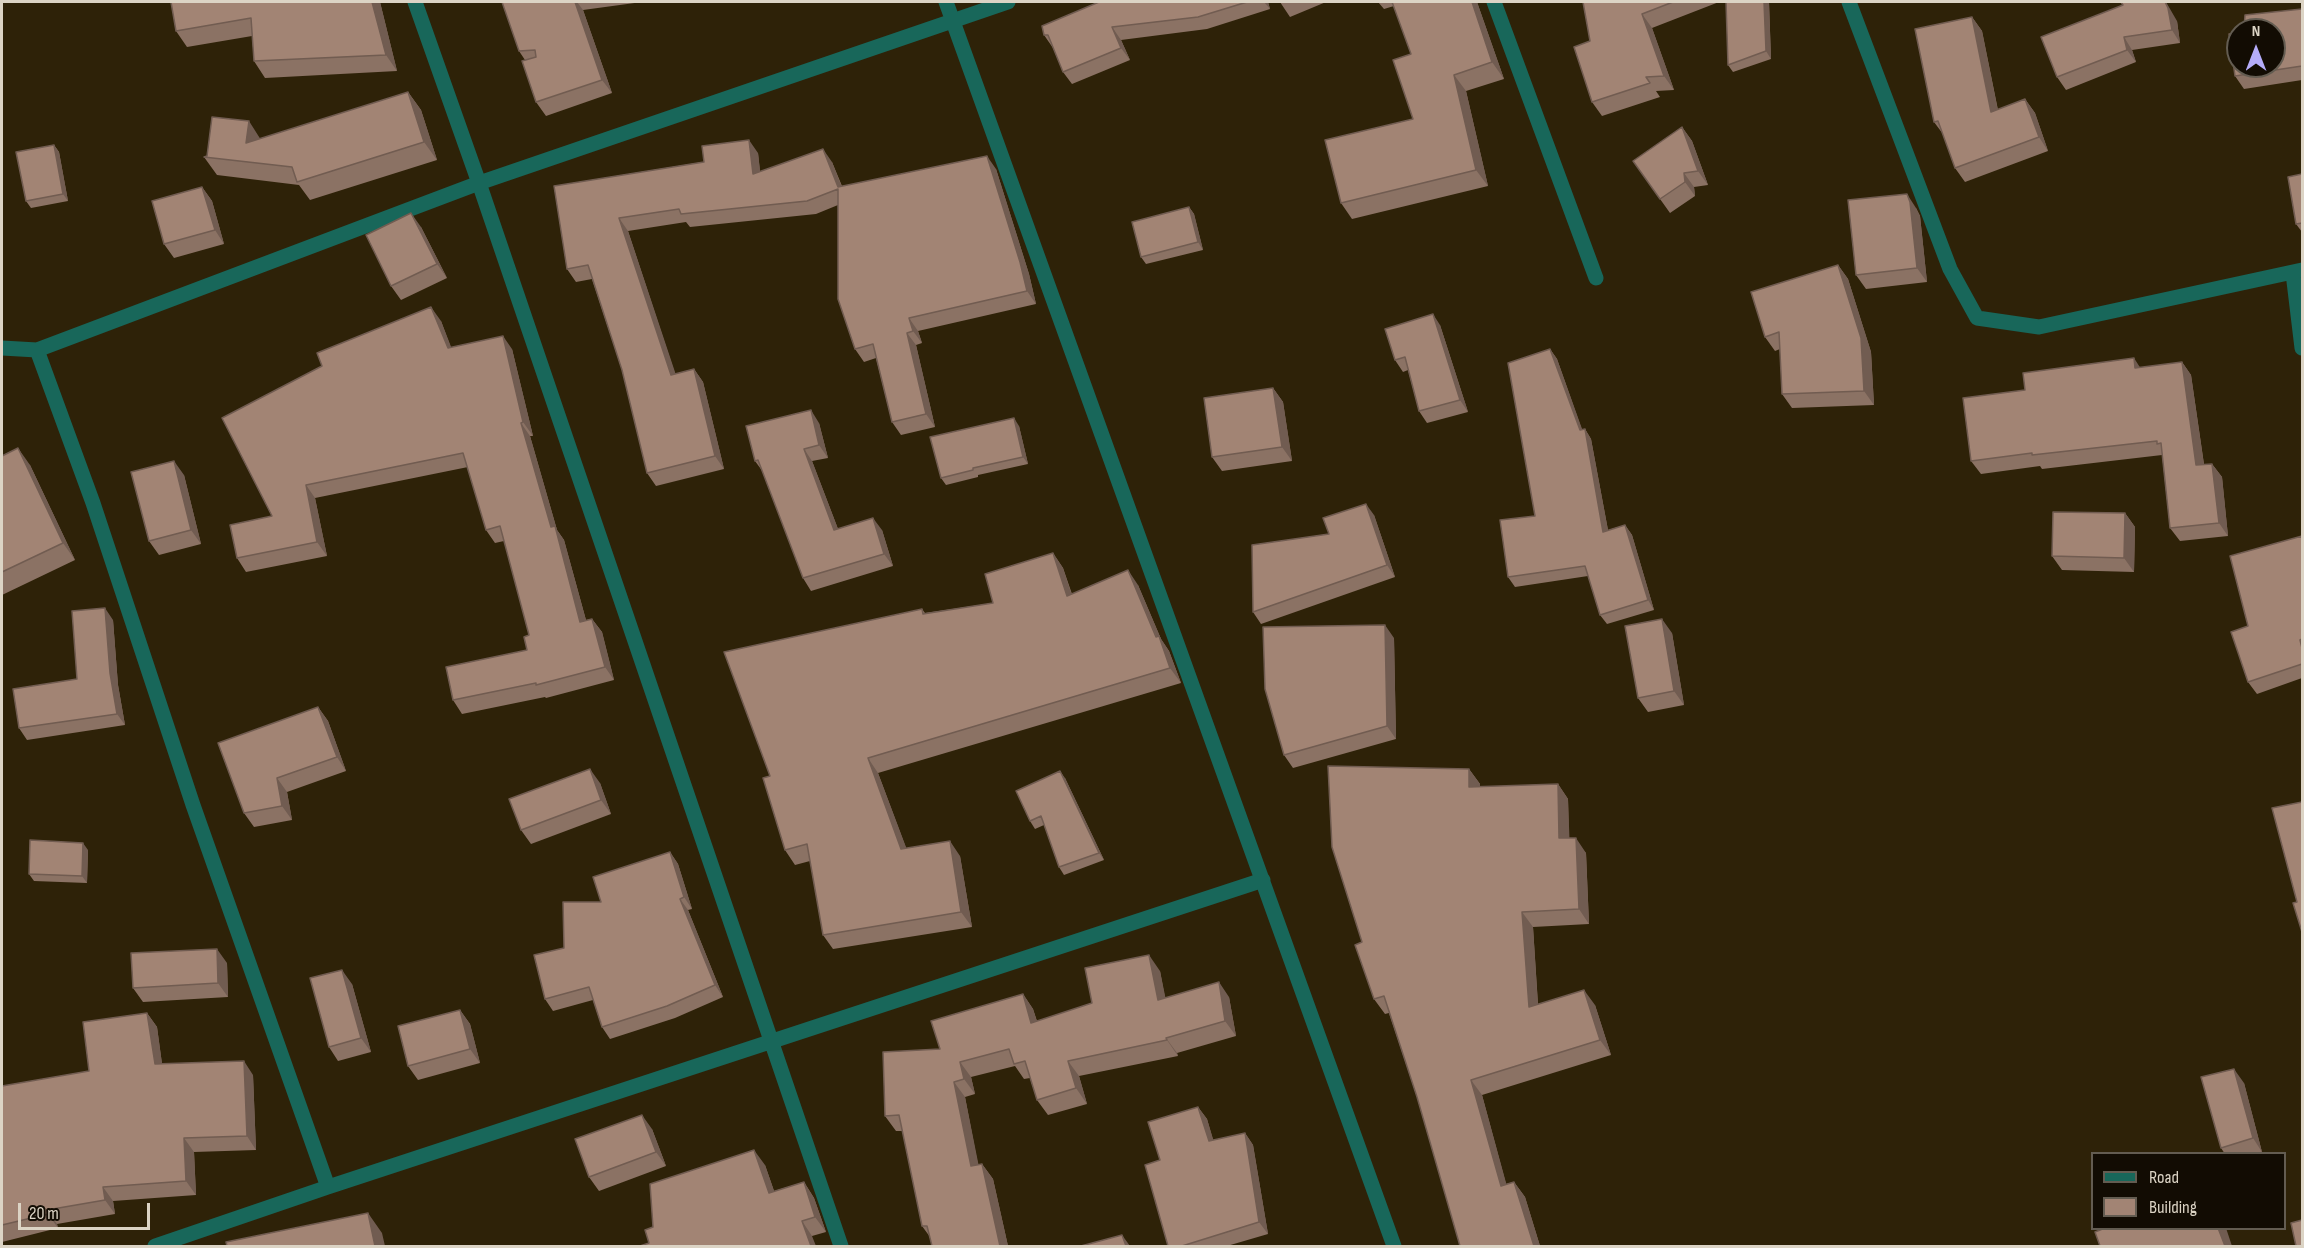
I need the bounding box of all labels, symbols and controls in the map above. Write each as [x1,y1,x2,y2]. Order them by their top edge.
north arrow [2226,18,2286,78]
text: N [2252,22,2260,41]
legend [2091,1152,2286,1230]
text: Road [2149,1167,2179,1188]
scale bar [21,1191,153,1229]
text: Building [2149,1197,2197,1218]
text: 20 m [29,1203,59,1224]

